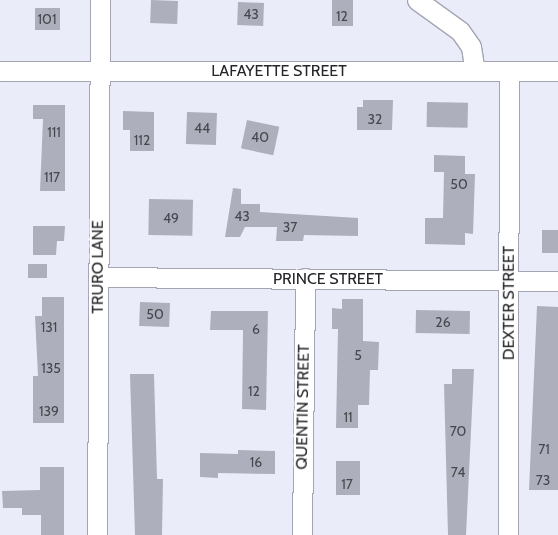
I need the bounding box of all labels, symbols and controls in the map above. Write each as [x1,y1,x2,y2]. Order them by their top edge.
house number: 43 [243,6,259,22]
house number: 12 [336,8,348,24]
house number: 101 [38,11,56,27]
street label: LAFAYETTE STREET [211,61,347,81]
house number: 32 [368,111,382,127]
house number: 44 [194,120,210,136]
house number: 111 [47,124,61,140]
house number: 40 [251,129,269,145]
house number: 112 [134,132,150,148]
house number: 117 [44,169,60,185]
house number: 50 [450,176,468,192]
house number: 43 [234,208,250,224]
house number: 49 [163,210,179,226]
house number: 37 [283,219,297,235]
street label: TRURO LANE [88,220,108,314]
street label: DEXTER STREET [499,246,519,360]
street label: PRINCE STREET [273,269,383,289]
house number: 50 [146,306,164,322]
house number: 26 [435,314,451,330]
house number: 131 [41,319,57,335]
house number: 6 [252,321,260,337]
street label: QUENTIN STREET [292,344,314,470]
house number: 5 [354,347,362,363]
house number: 135 [41,360,61,376]
house number: 12 [248,383,260,399]
house number: 139 [39,403,59,419]
house number: 11 [343,409,353,425]
house number: 70 [450,423,466,439]
house number: 71 [538,441,550,457]
house number: 16 [250,454,262,470]
house number: 74 [451,464,465,480]
house number: 73 [536,472,550,488]
house number: 17 [341,476,353,492]

